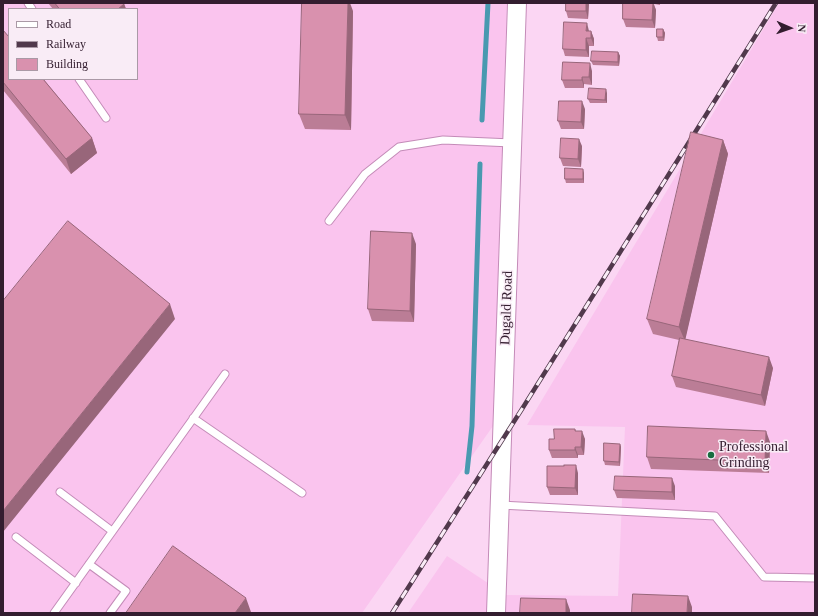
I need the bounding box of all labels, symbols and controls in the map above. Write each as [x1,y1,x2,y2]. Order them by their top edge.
legend [8,8,138,80]
north arrow [770,8,810,48]
text: Road [46,17,71,31]
text: N [796,24,808,33]
text: Railway [46,37,86,51]
text: Building [46,57,88,71]
street label: Dugald Road [497,271,517,345]
place label: Professional Grinding [719,439,788,472]
marker: Professional Grinding [706,450,716,460]

